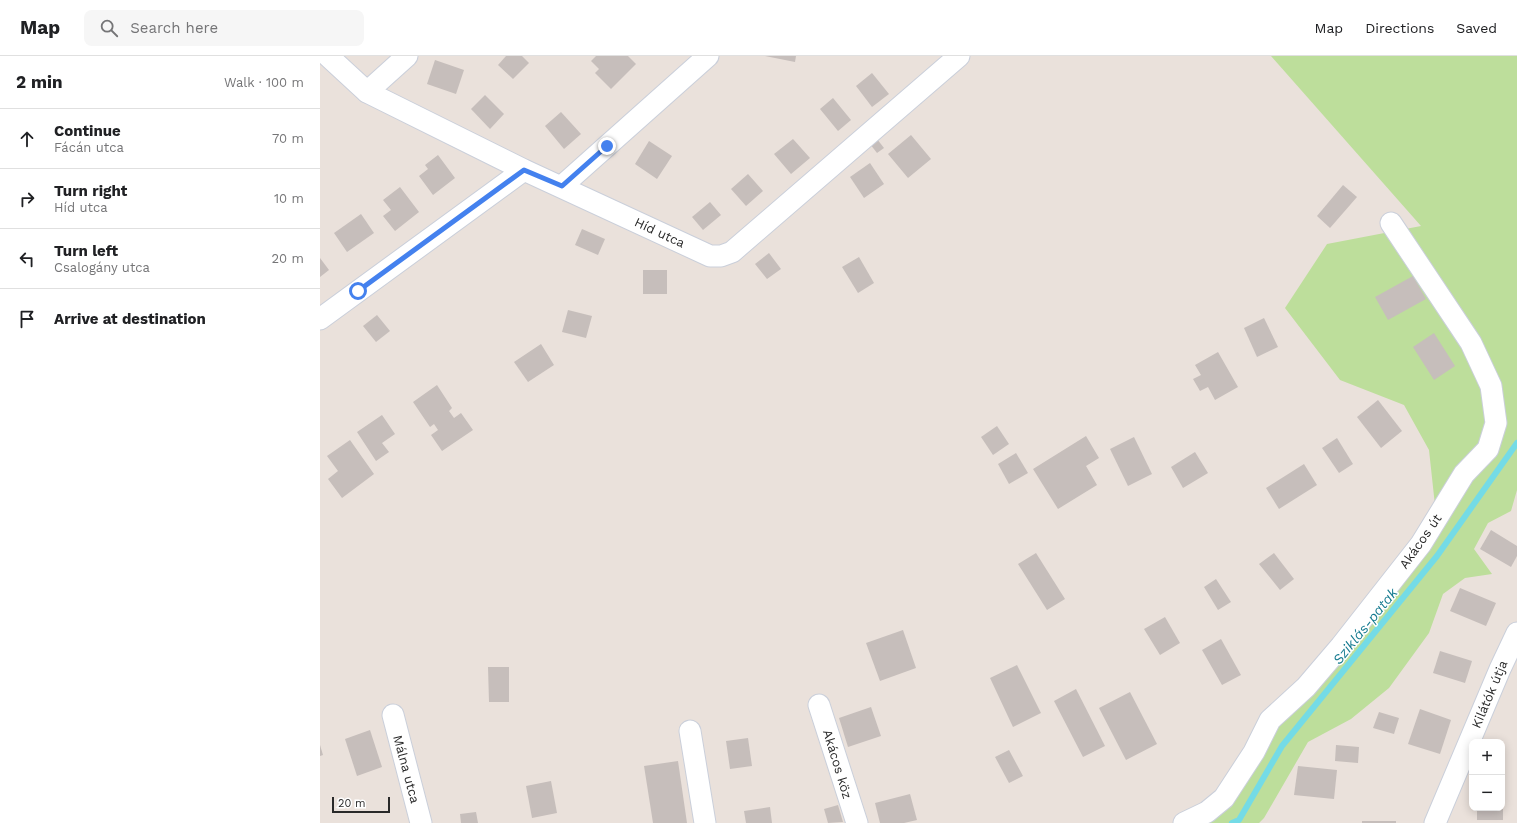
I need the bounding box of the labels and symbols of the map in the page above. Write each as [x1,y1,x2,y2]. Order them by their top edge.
route end [598,137,616,155]
street label: Híd utca [632,214,688,251]
route start [349,282,367,300]
street label: Akácos út [1396,511,1445,571]
water label: Sziklás-patak [1329,584,1401,667]
street label: Kilátók útja [1468,657,1511,730]
street label: Akácos köz [820,728,855,800]
street label: Málna utca [390,733,423,805]
scale bar [332,795,390,814]

